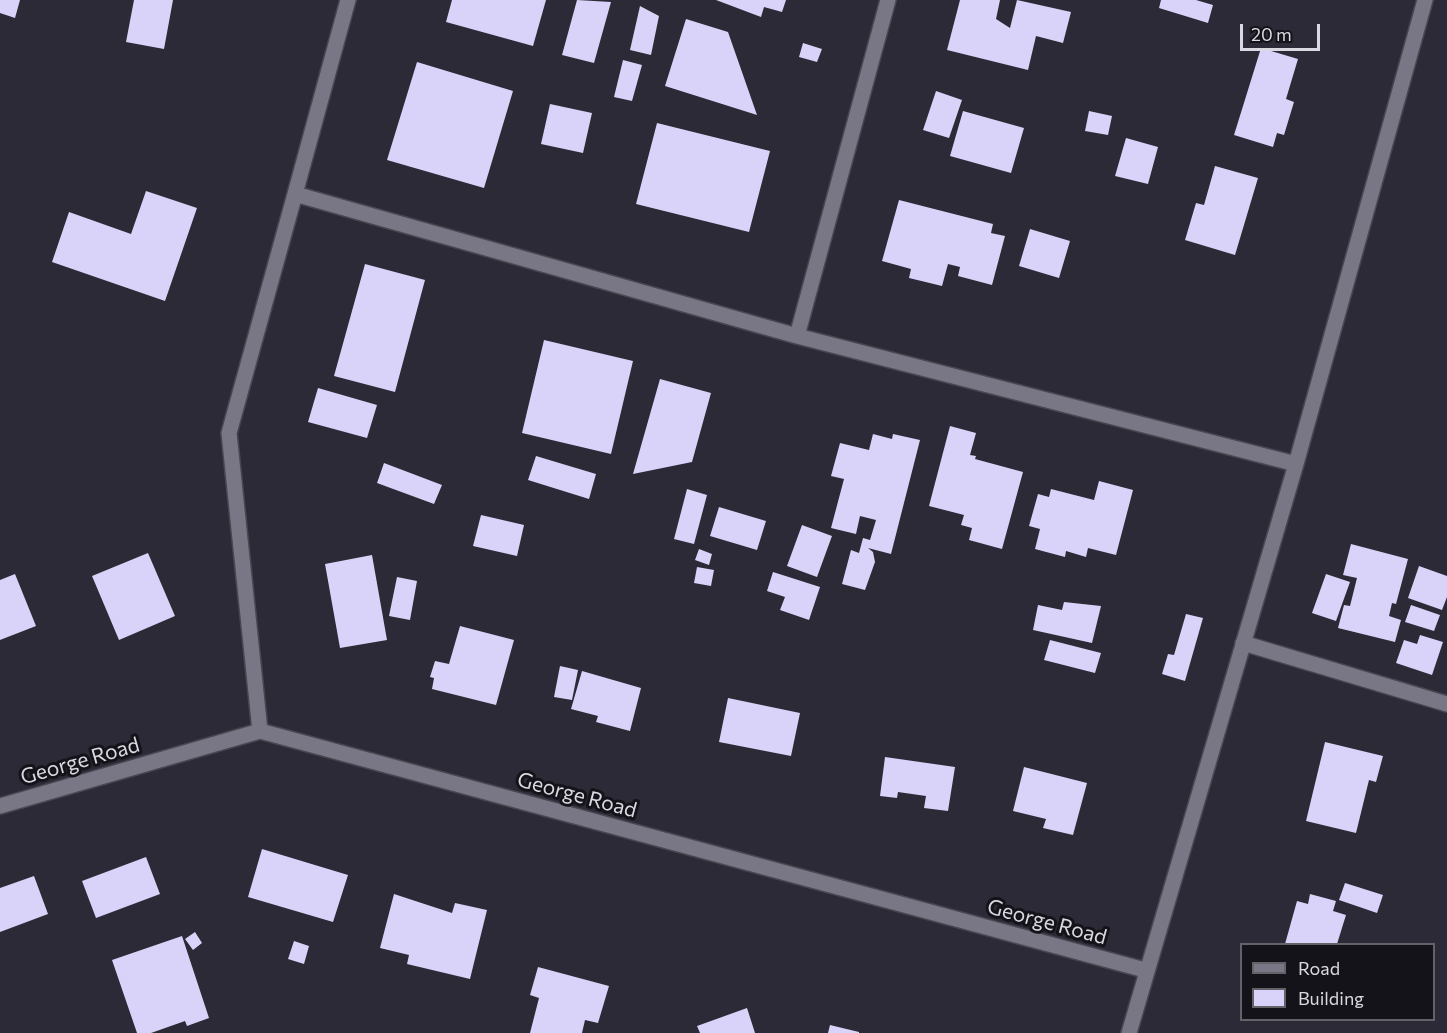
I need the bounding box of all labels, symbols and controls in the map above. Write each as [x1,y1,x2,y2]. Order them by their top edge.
scale bar [1243,12,1322,50]
text: 20 m [1251,23,1292,45]
street label: George Road [18,732,142,790]
street label: George Road [514,767,640,823]
street label: George Road [984,894,1110,950]
legend [1240,943,1435,1021]
text: Road [1298,957,1340,979]
text: Building [1298,987,1364,1009]

